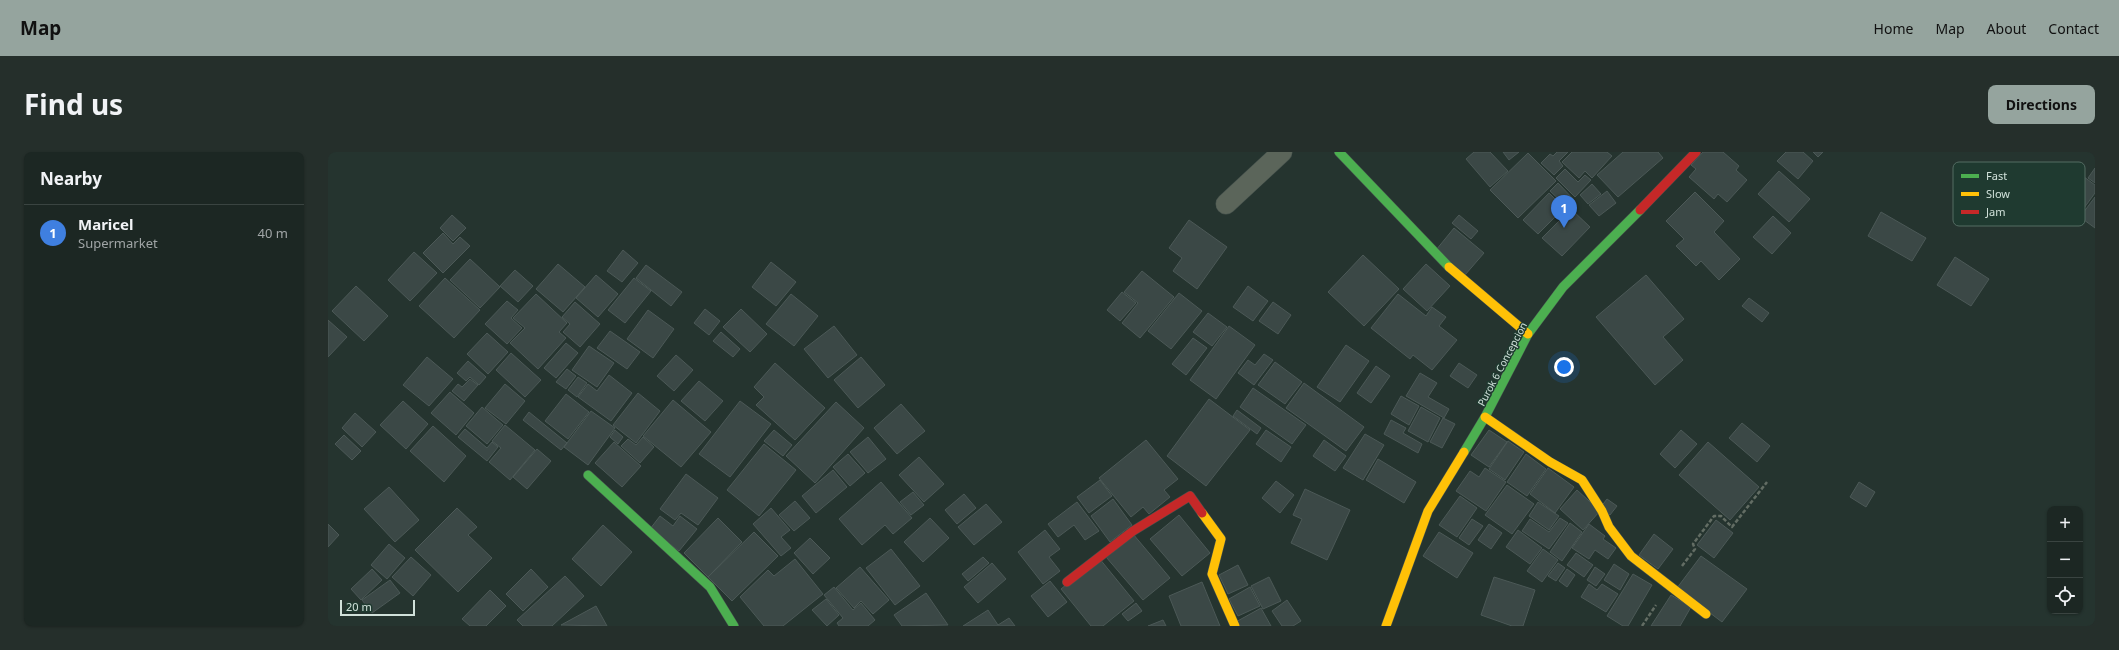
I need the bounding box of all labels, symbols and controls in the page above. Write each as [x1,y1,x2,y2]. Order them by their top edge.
text: Map [20,15,61,41]
text: Home [1874,19,1913,38]
text: Map [1935,19,1965,38]
text: About [1987,19,2026,38]
text: Contact [2048,19,2099,38]
text: Find us [24,85,123,123]
button: Directions [1988,85,2095,124]
legend [1953,162,2085,226]
text: Nearby [40,167,102,190]
text: Fast [1986,168,2007,183]
text: Slow [1986,186,2010,201]
pin: 1 [1551,195,1577,228]
text: Jam [1985,204,2005,219]
text: Maricel [78,214,134,234]
text: 1 [49,224,57,242]
text: 40 m [258,224,288,242]
text: Supermarket [78,234,158,252]
street label: Purok 6 Concepcion [1474,320,1530,408]
your location [1554,357,1574,377]
map controls [2047,506,2083,614]
button: + [2047,506,2083,542]
button: − [2047,542,2083,578]
button: locate [2047,578,2083,614]
scale bar [340,598,415,617]
text: 20 m [346,599,372,614]

